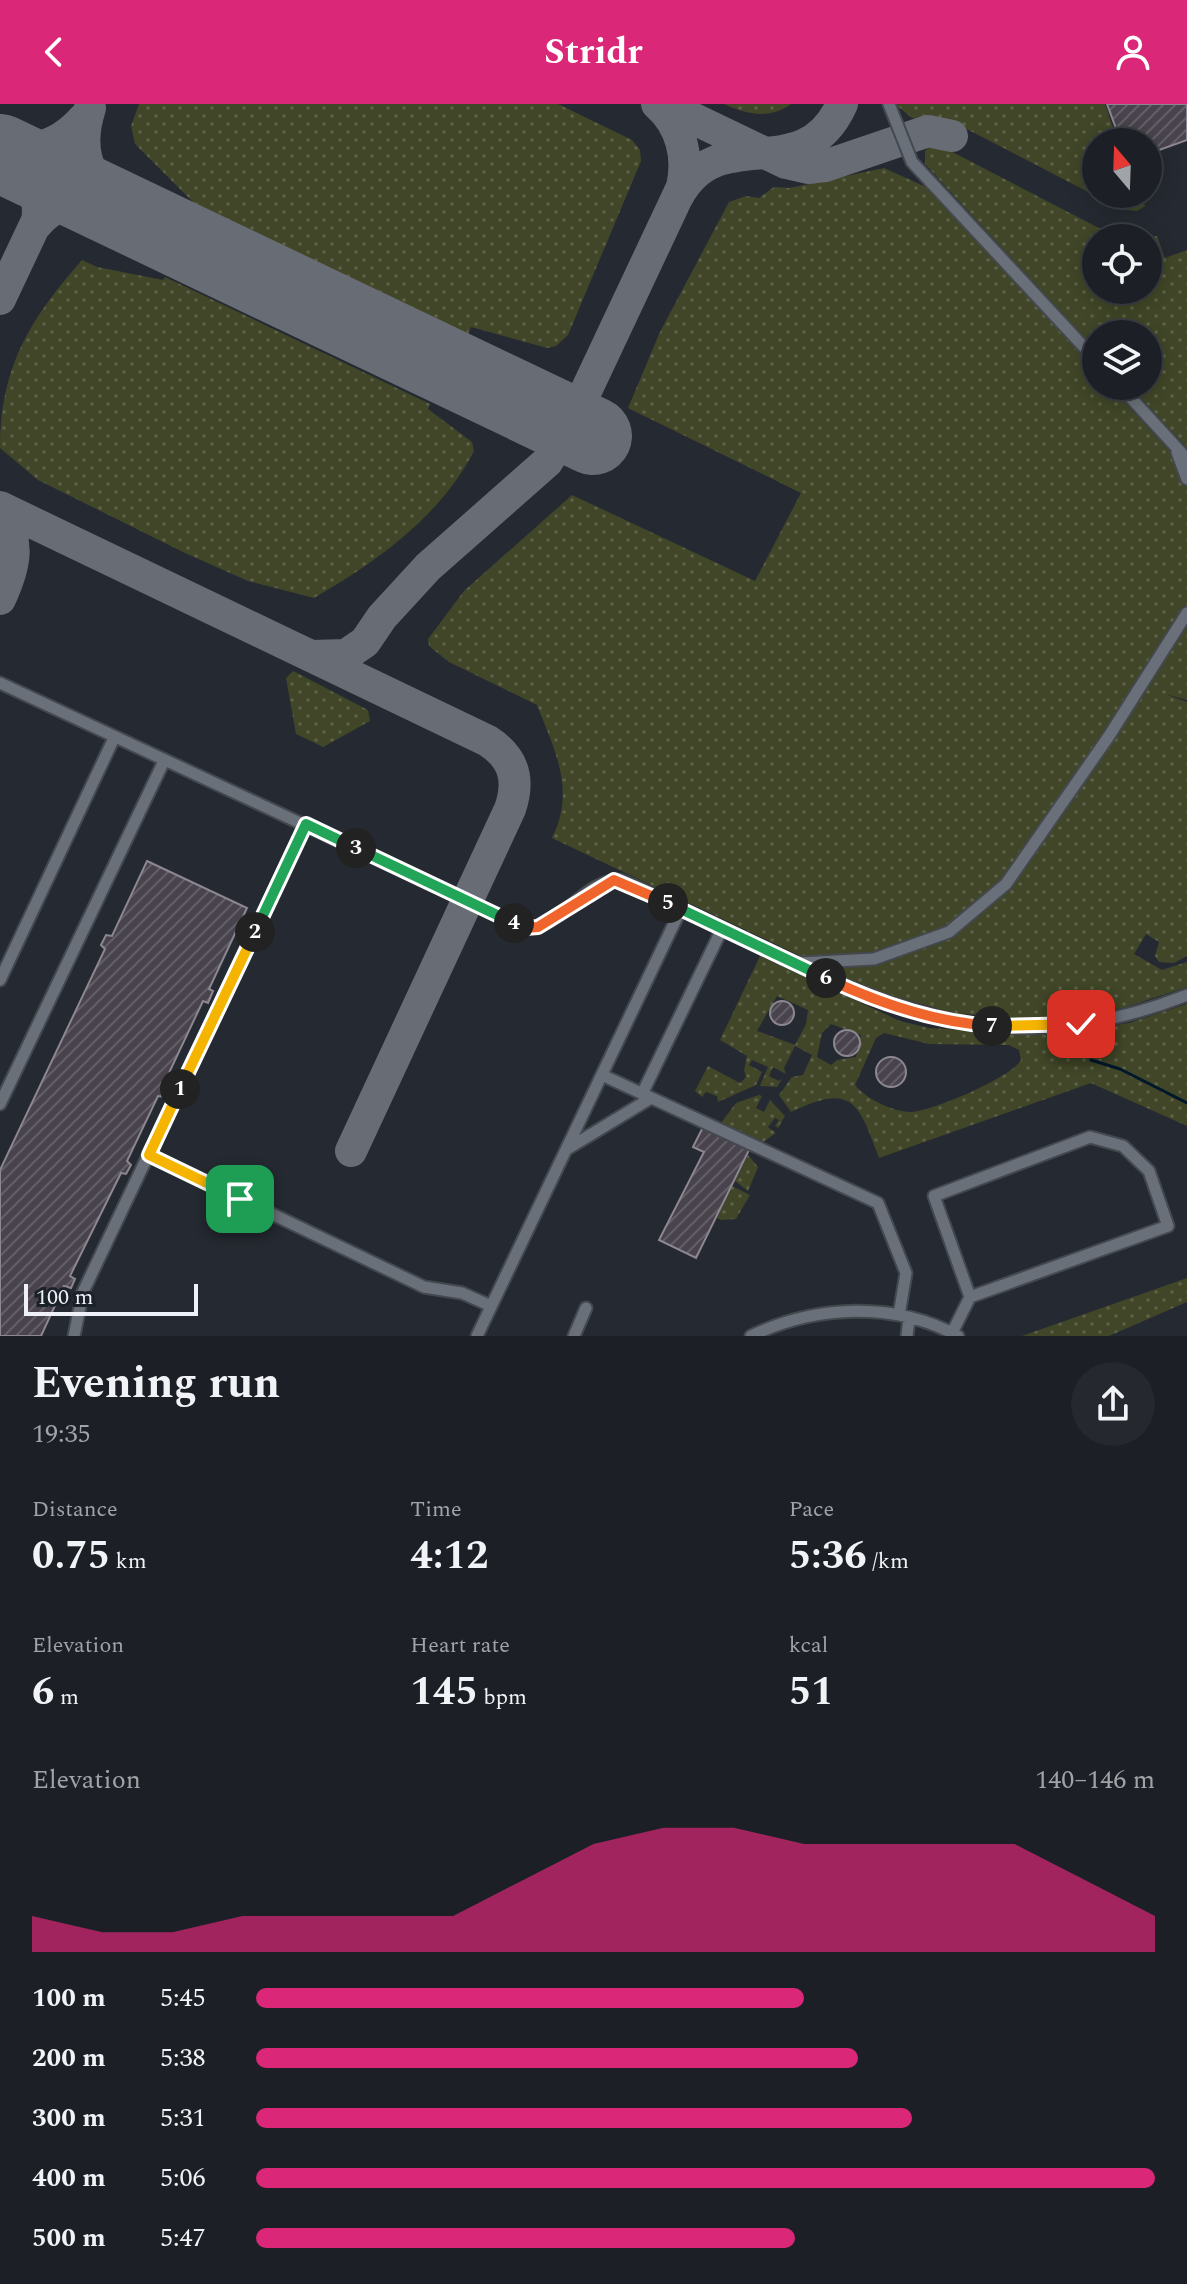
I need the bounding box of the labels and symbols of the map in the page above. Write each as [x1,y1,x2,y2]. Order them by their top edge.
north arrow [1082,128,1162,208]
pin: 3 [336,828,376,868]
pin: 5 [648,883,688,923]
pin: 4 [494,903,534,943]
pin: 2 [235,912,275,952]
pin: 6 [806,958,846,998]
pin [1047,990,1115,1058]
pin: 7 [972,1006,1012,1046]
pin: 1 [160,1069,200,1109]
pin [206,1165,274,1233]
scale bar [24,1280,198,1316]

